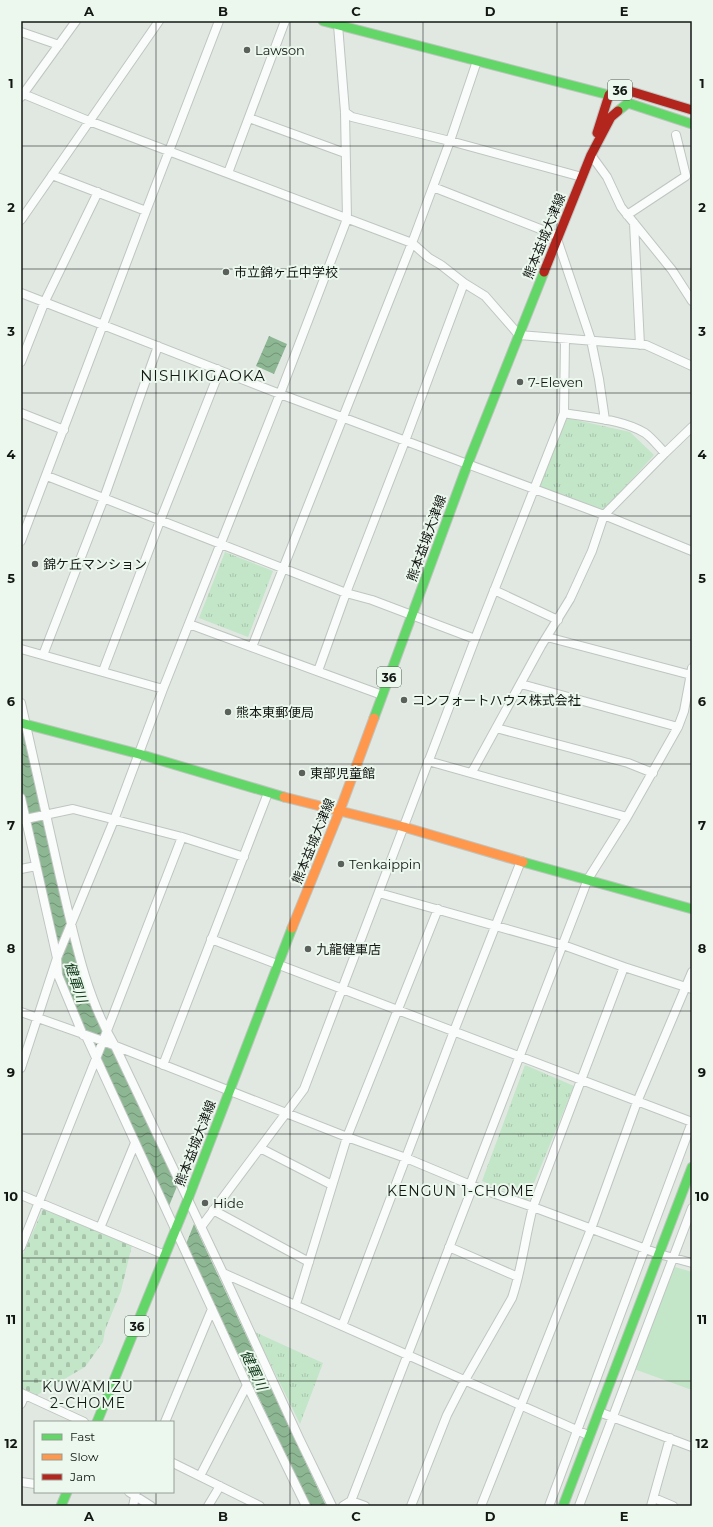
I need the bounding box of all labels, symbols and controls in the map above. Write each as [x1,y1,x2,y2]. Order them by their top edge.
text: A [83,3,95,19]
text: B [218,3,228,19]
text: C [351,3,361,19]
text: D [485,3,496,19]
text: E [620,3,629,19]
place label: Lawson [255,42,305,58]
marker: Lawson [242,45,252,55]
text: 1 [8,75,14,91]
text: 1 [699,75,705,91]
road number: 36 [608,80,632,100]
street label: 熊本益城大津線 [520,191,568,281]
text: 2 [7,199,15,215]
text: 2 [698,199,706,215]
place label: 市立錦ヶ丘中学校 [234,264,338,280]
marker: 市立錦ヶ丘中学校 [221,267,231,277]
text: 3 [6,323,15,339]
text: 3 [697,323,706,339]
district label: NISHIKIGAOKA [140,366,266,385]
place label: 7-Eleven [528,374,583,390]
marker: 7-Eleven [515,377,525,387]
text: 4 [7,446,16,462]
text: 4 [698,446,707,462]
street label: 熊本益城大津線 [403,493,449,583]
place label: 錦ケ丘マンション [43,556,147,572]
marker: 錦ケ丘マンション [30,559,40,569]
text: 5 [7,570,15,586]
text: 5 [698,570,706,586]
road number: 36 [377,667,401,687]
place label: コンフォートハウス株式会社 [412,692,581,708]
text: 6 [7,693,16,709]
text: 6 [698,693,707,709]
marker: コンフォートハウス株式会社 [399,695,409,705]
place label: 熊本東郵便局 [236,704,314,720]
marker: 熊本東郵便局 [223,707,233,717]
place label: 東部児童館 [310,765,375,781]
marker: 東部児童館 [297,768,307,778]
street label: 熊本益城大津線 [289,796,337,886]
text: 7 [7,817,15,833]
text: 7 [698,817,706,833]
place label: Tenkaippin [349,856,421,872]
marker: Tenkaippin [336,859,346,869]
text: 8 [7,940,16,956]
text: 8 [698,940,707,956]
place label: 九龍健軍店 [316,941,381,957]
marker: 九龍健軍店 [303,944,313,954]
water label: 健軍川 [61,959,92,1007]
text: 9 [7,1064,15,1080]
text: 9 [698,1064,706,1080]
street label: 熊本益城大津線 [171,1098,219,1188]
district label: KENGUN 1-CHOME [387,1182,535,1200]
text: 10 [4,1188,18,1204]
text: 10 [695,1188,709,1204]
place label: Hide [213,1195,244,1211]
marker: Hide [200,1198,210,1208]
text: 11 [6,1311,16,1327]
text: 11 [697,1311,707,1327]
road number: 36 [125,1316,149,1336]
water label: 健軍川 [237,1347,272,1395]
district label: KUWAMIZU 2-CHOME [42,1378,134,1412]
legend [34,1421,174,1493]
text: Fast [70,1429,95,1444]
text: 12 [5,1435,18,1451]
text: 12 [696,1435,709,1451]
text: Slow [70,1449,99,1464]
text: Jam [69,1469,96,1484]
text: A [83,1508,95,1524]
text: B [218,1508,228,1524]
text: C [351,1508,361,1524]
text: D [485,1508,496,1524]
text: E [620,1508,629,1524]

